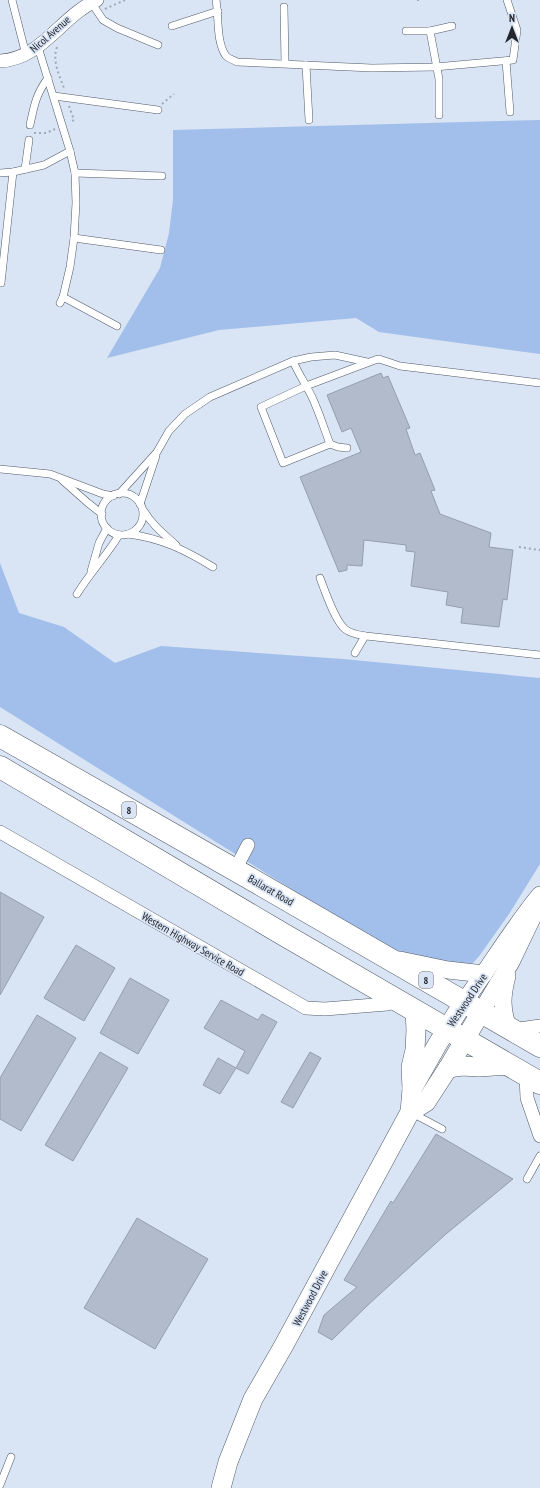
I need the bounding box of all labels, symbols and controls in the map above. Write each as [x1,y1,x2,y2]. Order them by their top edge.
north arrow [492,8,532,48]
text: N [509,11,515,25]
street label: Nicol Avenue [27,12,74,55]
road number: 8 [122,802,136,818]
street label: Ballarat Road [246,871,297,909]
street label: Western Highway Service Road [139,909,247,979]
street label: Westwood Drive [444,970,490,1029]
road number: 8 [419,972,433,988]
street label: Westwood Drive [289,1267,331,1328]

